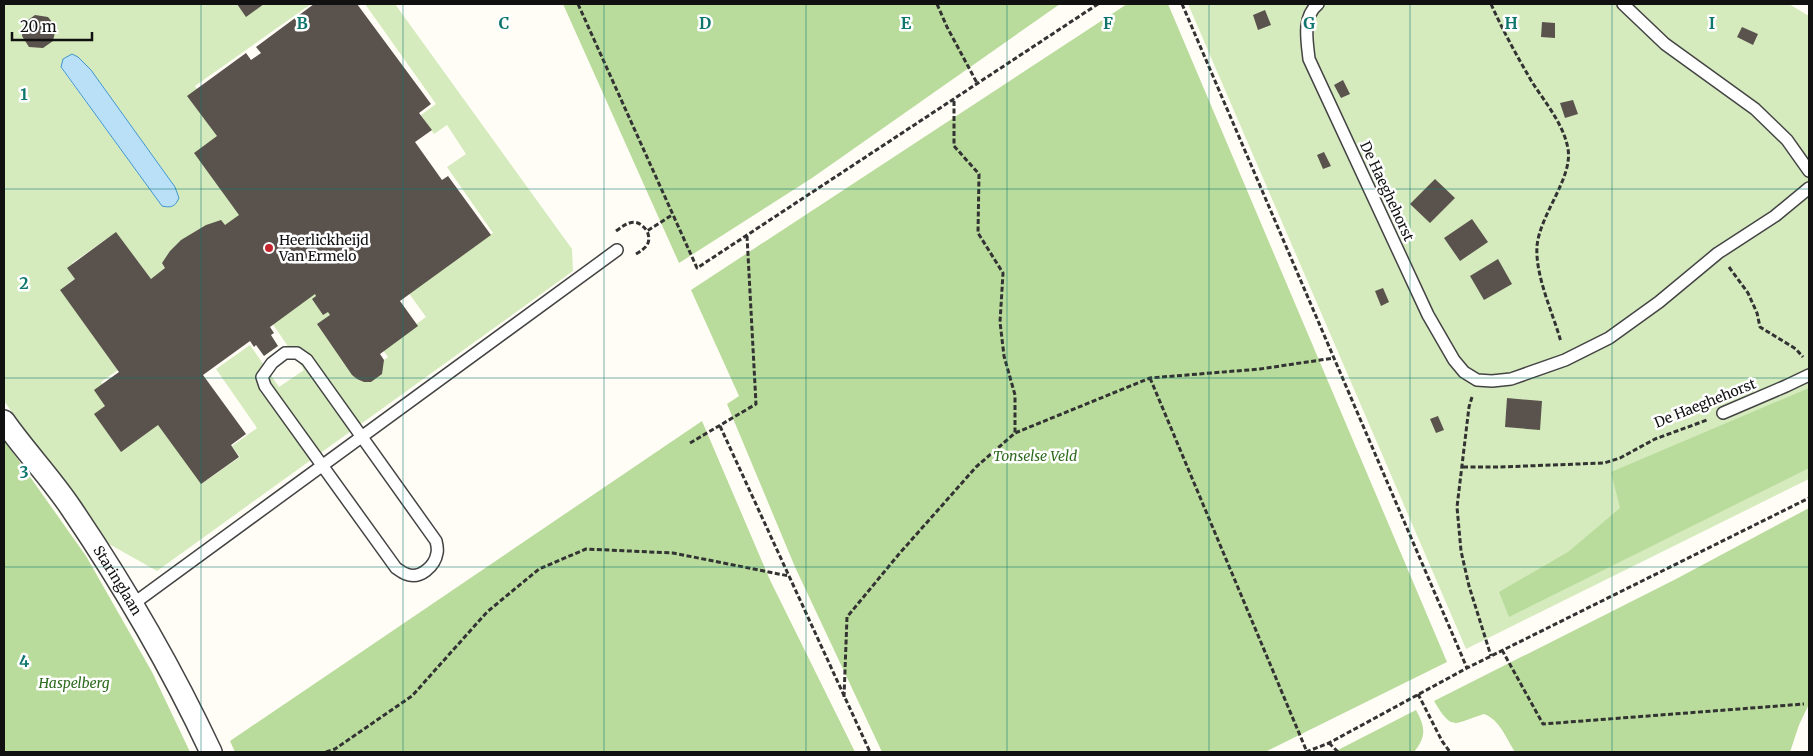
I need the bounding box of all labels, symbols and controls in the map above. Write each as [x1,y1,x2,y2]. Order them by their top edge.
scale bar [12,10,92,42]
text: B [296,13,308,33]
text: C [499,13,509,33]
text: D [699,13,711,33]
text: E [901,13,912,33]
text: F [1103,13,1113,33]
text: G [1303,13,1315,33]
text: H [1504,13,1518,33]
text: I [1709,13,1715,33]
text: 20 m [20,17,57,36]
text: 1 [20,84,28,104]
street label: De Haeghehorst [1356,138,1418,244]
place label: Heerlickheijd Van Ermelo [278,231,369,265]
marker: Heerlickheijd Van Ermelo [263,242,275,254]
text: 2 [19,273,29,293]
street label: De Haeghehorst [1652,374,1759,432]
park label: Tonselse Veld [993,447,1077,465]
text: 3 [19,462,29,482]
street label: Staringlaan [89,542,146,619]
text: 4 [19,651,29,671]
park label: Haspelberg [38,674,110,692]

